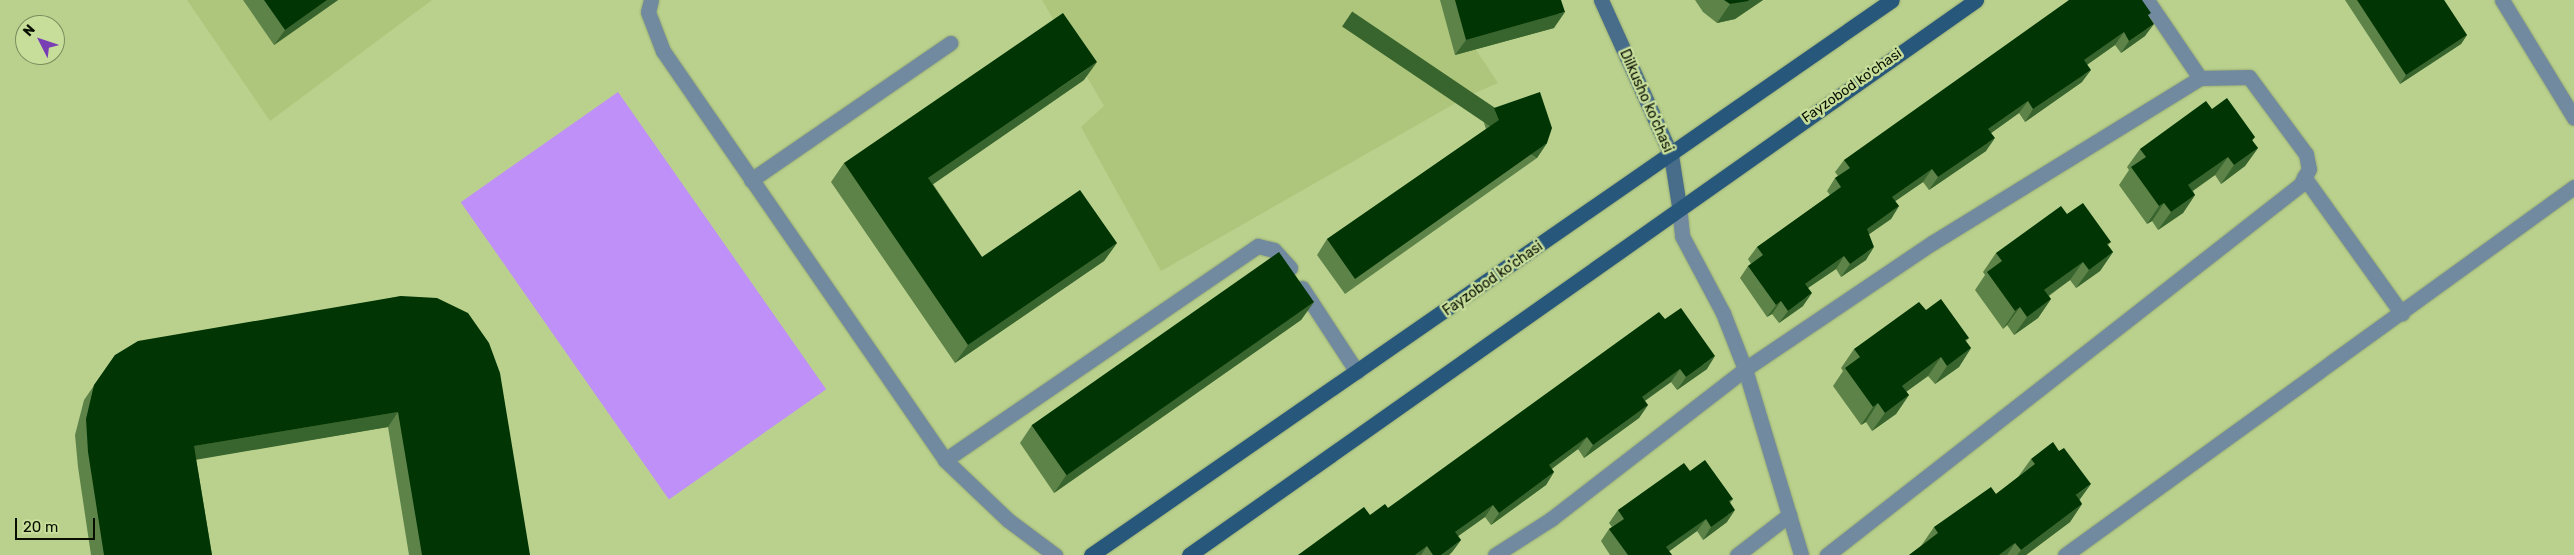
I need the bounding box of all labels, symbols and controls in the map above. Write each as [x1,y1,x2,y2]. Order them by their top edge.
north arrow [15,15,65,65]
text: N [19,21,39,40]
street label: Fayzobod ko'chasi [1799,45,1905,127]
street label: Dilkusho ko'chasi [1616,47,1676,155]
street label: Fayzobod ko'chasi [1440,238,1546,320]
scale bar [18,508,98,540]
text: 20 m [23,518,58,536]

